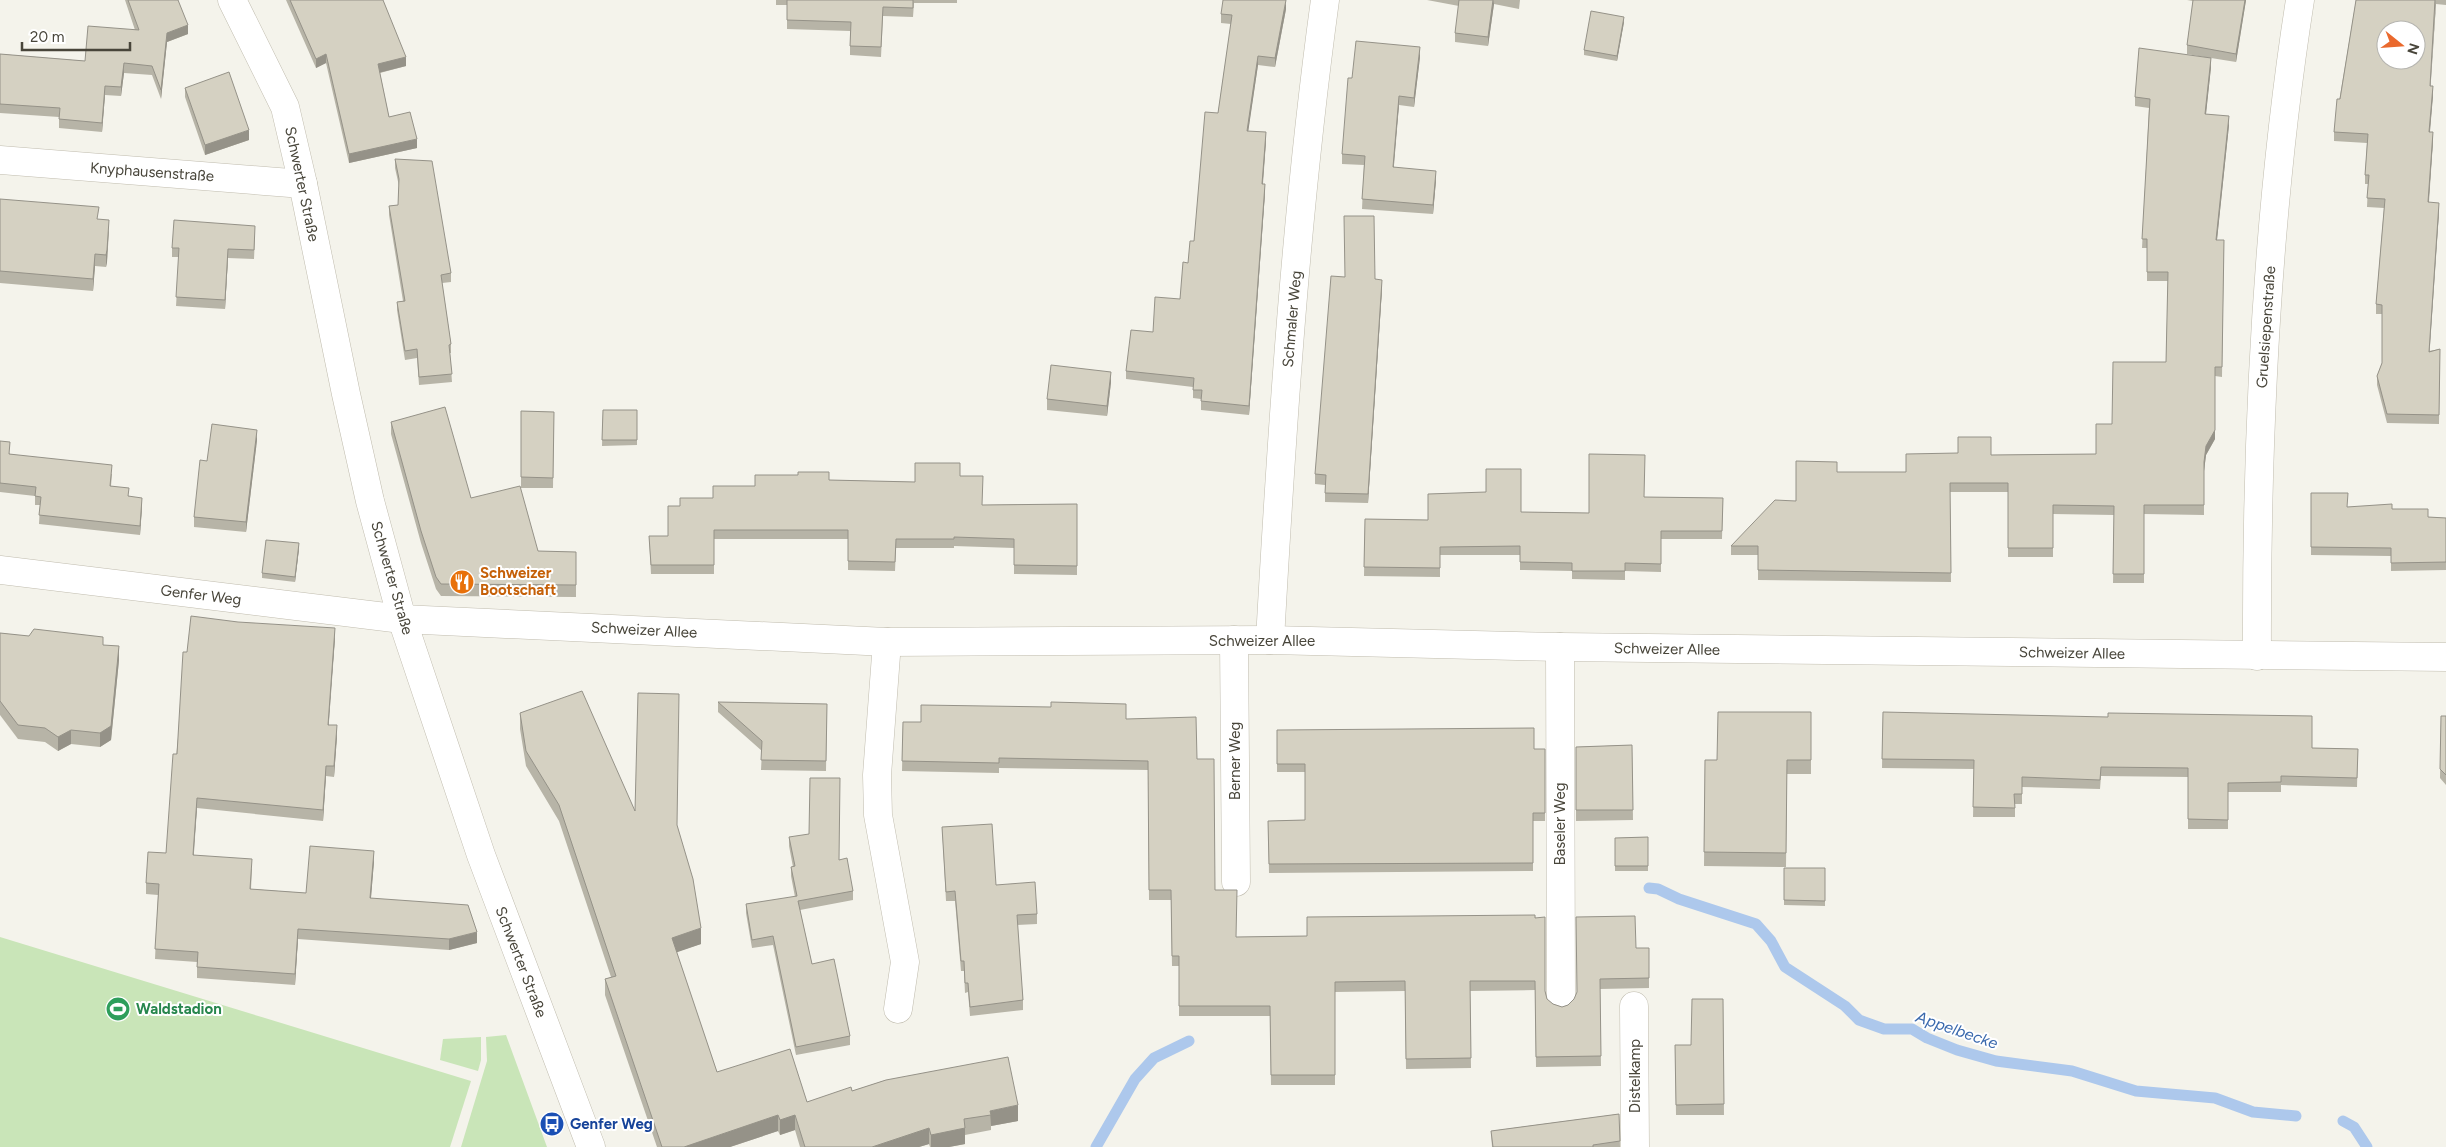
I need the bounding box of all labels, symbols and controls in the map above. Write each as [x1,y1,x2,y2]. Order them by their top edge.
scale bar [22,20,130,52]
north arrow [2376,20,2426,70]
text: 20 m [30,28,64,46]
text: N [2403,41,2423,56]
street label: Schwerter Straße [281,125,323,243]
street label: Knyphausenstraße [89,159,215,185]
street label: Gruelsiepenstraße [2253,265,2279,389]
street label: Schmaler Weg [1279,270,1305,368]
street label: Schwerter Straße [367,519,417,637]
place label: Schweizer Bootschaft [480,564,556,599]
restaurant icon: Schweizer Bootschaft [449,569,475,595]
street label: Genfer Weg [160,581,242,609]
street label: Schweizer Allee [590,618,698,642]
street label: Schweizer Allee [1209,632,1315,650]
street label: Schweizer Allee [1614,639,1720,659]
street label: Schweizer Allee [2019,643,2125,663]
street label: Berner Weg [1226,722,1244,800]
street label: Baseler Weg [1551,782,1569,866]
street label: Schwerter Straße [492,904,550,1020]
sports icon: Waldstadion [105,996,131,1022]
place label: Waldstadion [136,1000,222,1018]
water label: Appelbecke [1913,1007,2001,1053]
street label: Distelkamp [1626,1039,1644,1113]
bus stop icon: Genfer Weg [539,1111,565,1137]
place label: Genfer Weg [570,1115,653,1133]

